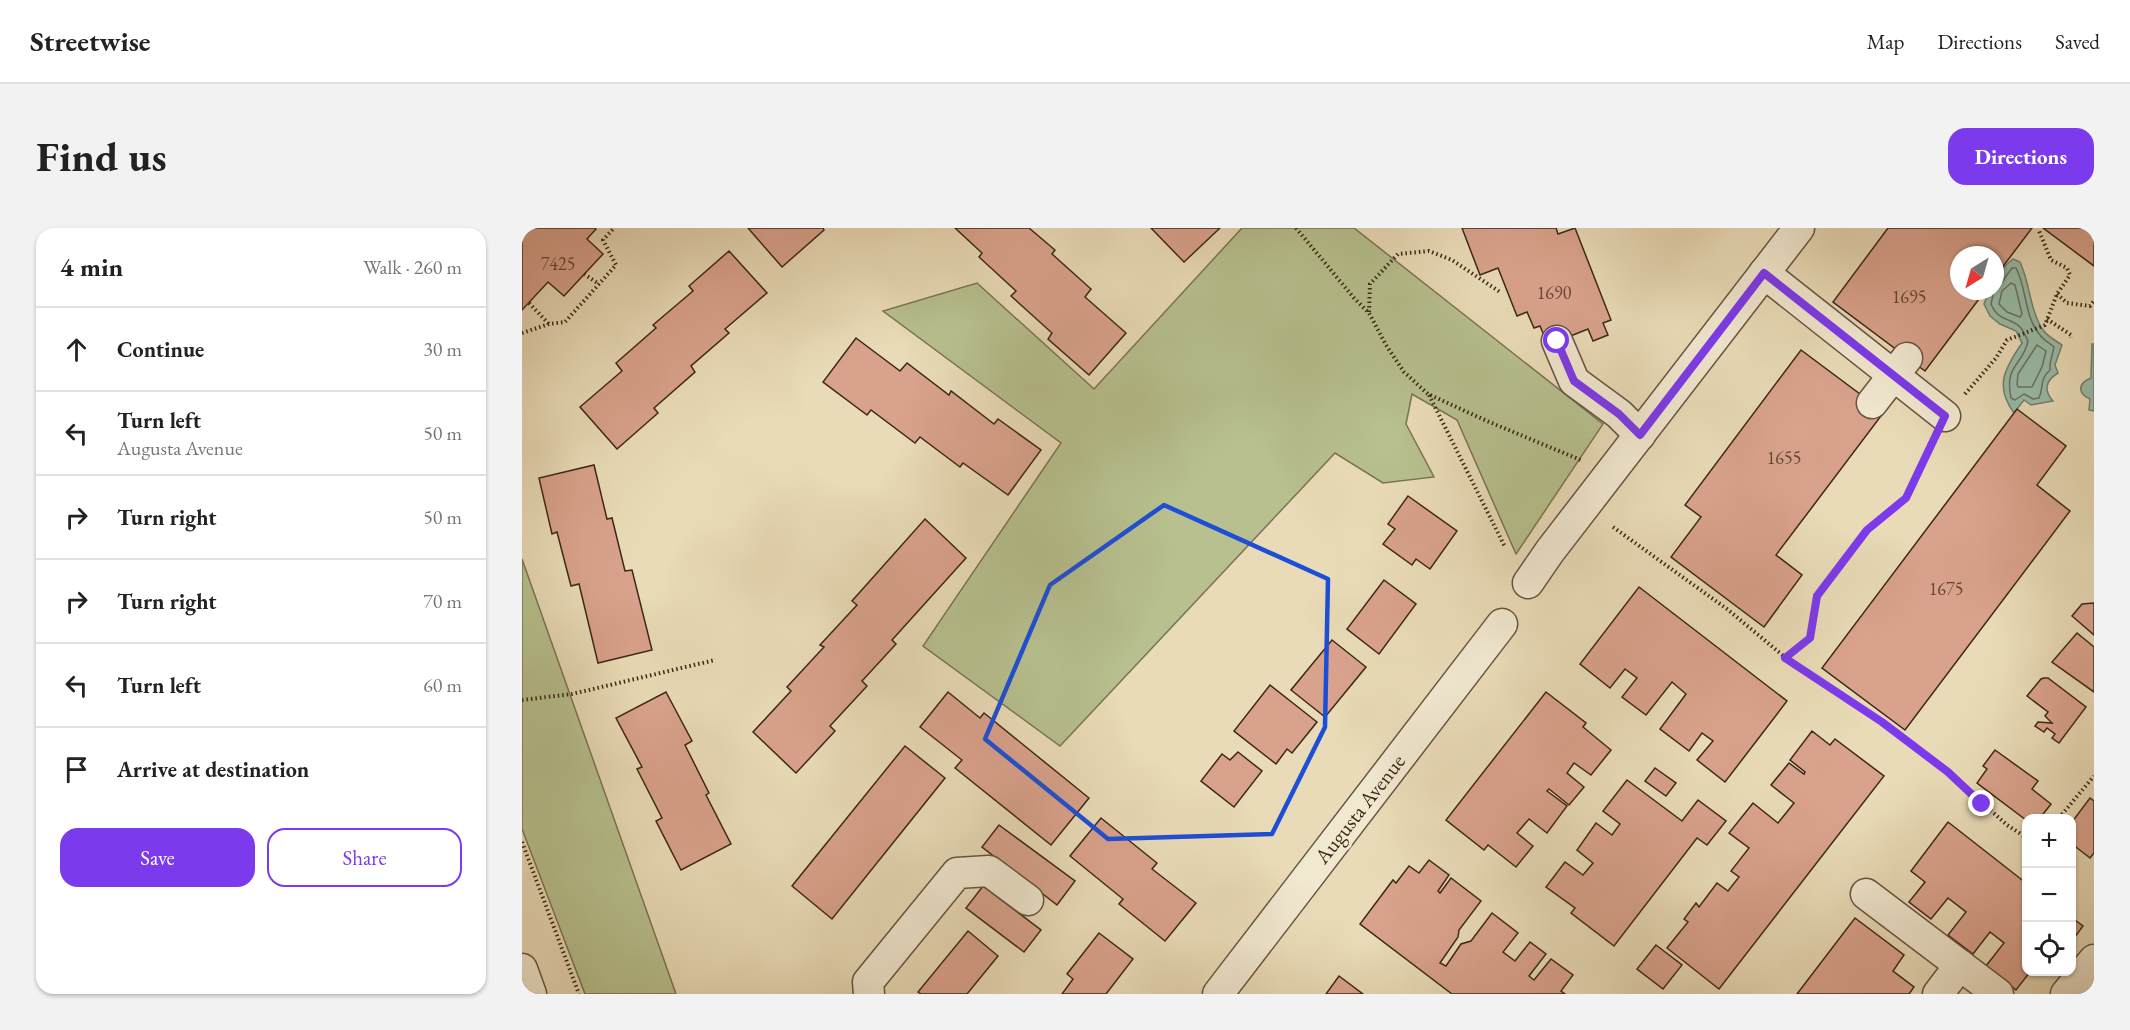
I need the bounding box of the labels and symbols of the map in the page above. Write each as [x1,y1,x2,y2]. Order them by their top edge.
north arrow [1950,246,2004,300]
house number: 7425 [541,252,575,275]
house number: 1690 [1537,281,1572,304]
house number: 1695 [1892,285,1926,308]
route start [1543,327,1569,353]
house number: 1655 [1767,446,1801,469]
house number: 1675 [1929,577,1963,600]
street label: Augusta Avenue [1308,748,1411,870]
route end [1968,790,1994,816]

